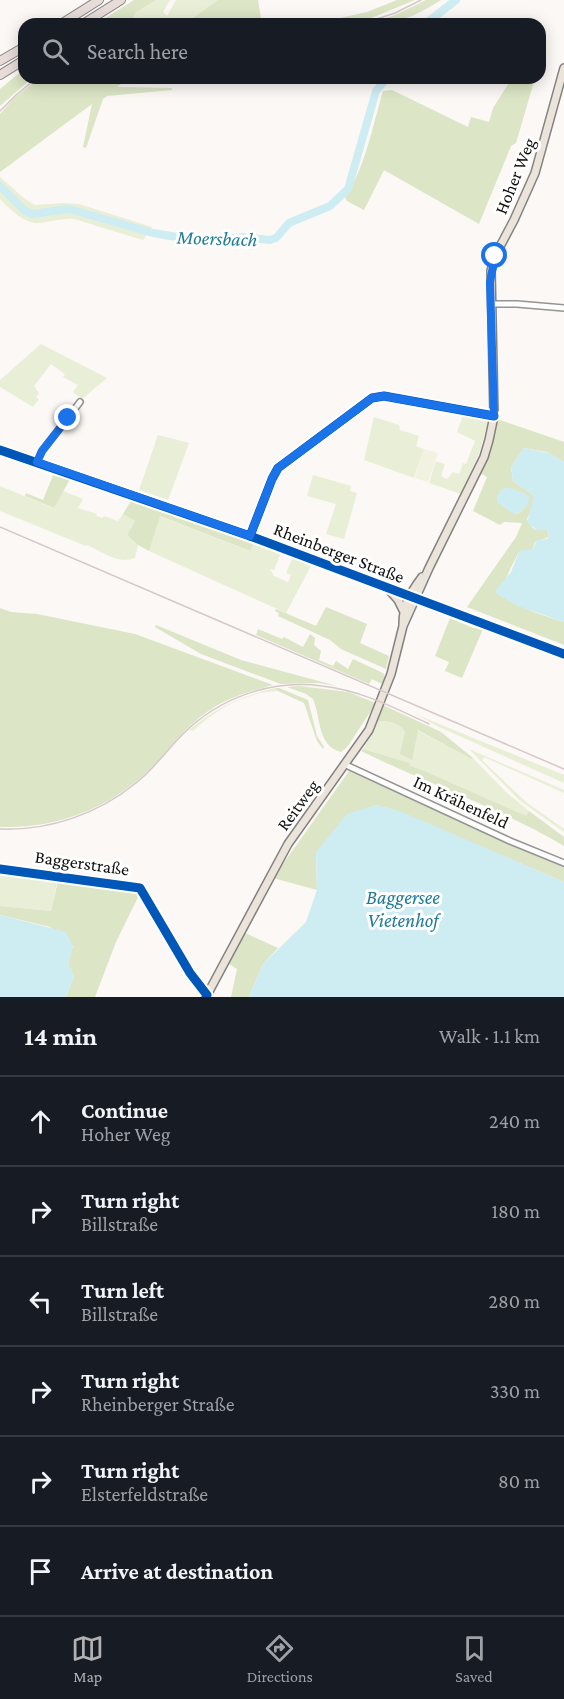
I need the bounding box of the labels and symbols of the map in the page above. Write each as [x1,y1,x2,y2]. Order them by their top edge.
street label: Hoher Weg [491,135,539,217]
water label: Moersbach [175,226,258,250]
route start [481,242,507,268]
route end [54,404,80,430]
street label: Rheinberger Straße [271,519,407,587]
street label: Im Krähenfeld [410,771,512,833]
street label: Reitweg [273,775,323,834]
street label: Baggerstraße [34,846,131,880]
water label: Baggersee Vietenhof [366,886,441,932]

